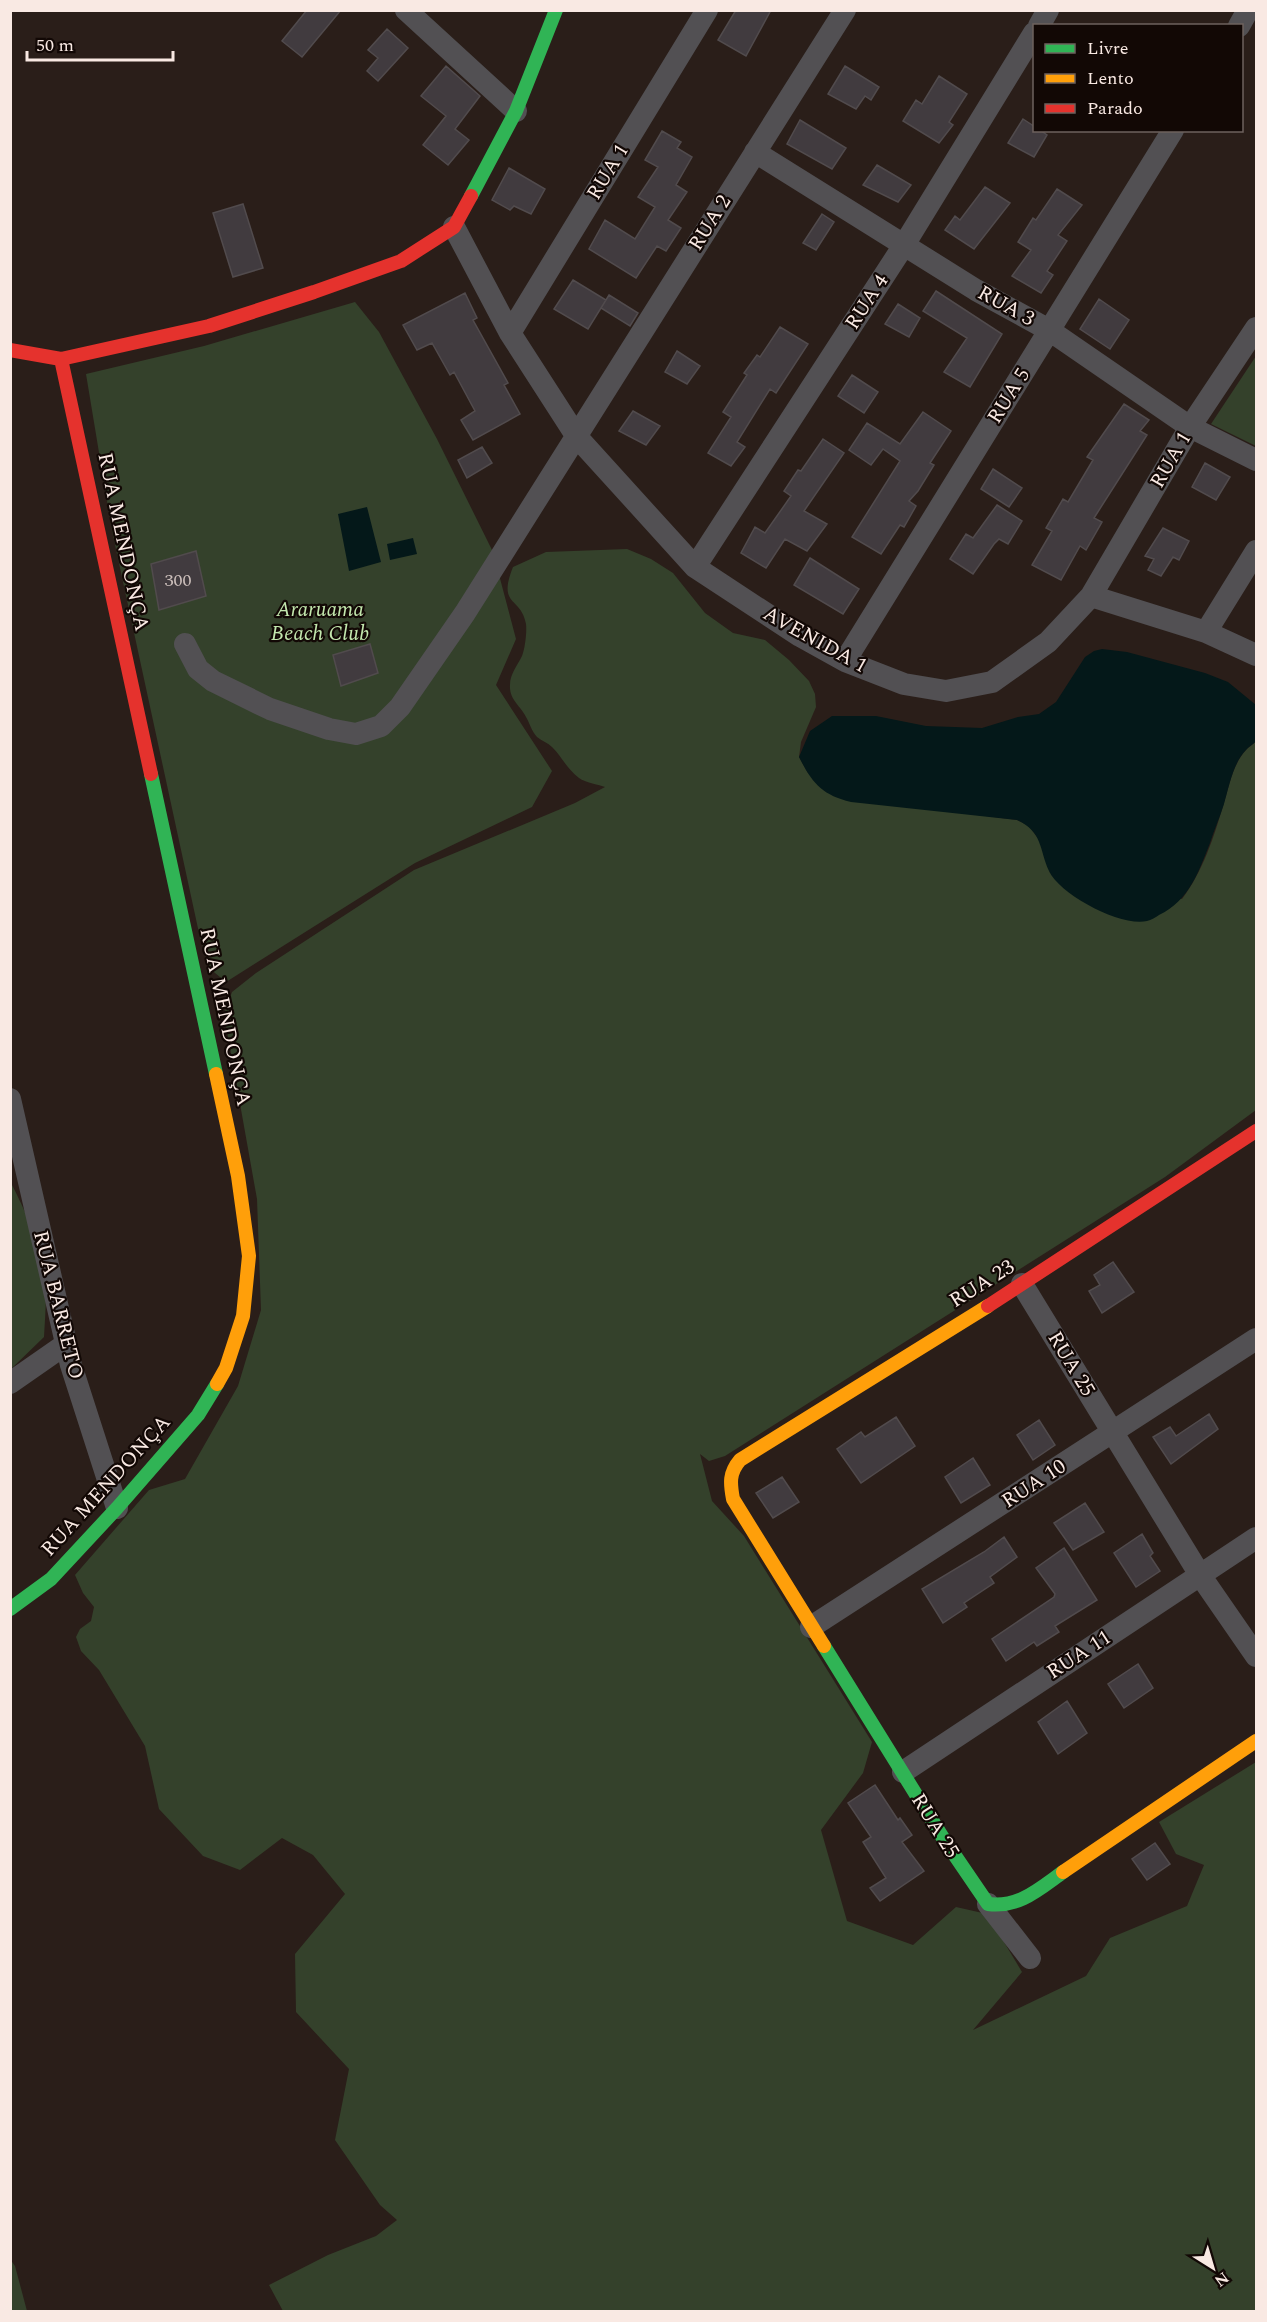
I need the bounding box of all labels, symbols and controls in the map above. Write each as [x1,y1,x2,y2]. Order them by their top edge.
scale bar [27,24,172,62]
legend [1033,24,1243,132]
text: 50 m [36,32,74,59]
text: Livre [1087,35,1129,62]
text: Lento [1087,65,1134,92]
text: Parado [1087,95,1143,122]
street label: RUA 1 [579,138,637,206]
street label: RUA 2 [680,189,740,257]
street label: RUA 4 [837,267,897,336]
street label: RUA 3 [972,277,1041,335]
street label: RUA 5 [979,362,1039,430]
street label: RUA 1 [1142,426,1200,494]
street label: RUA MENDONÇA [88,450,158,634]
house number: 300 [165,567,192,594]
park label: Araruama Beach Club [271,594,369,650]
street label: AVENIDA 1 [757,598,873,682]
street label: RUA MENDONÇA [190,925,260,1109]
street label: RUA BARRETO [24,1227,92,1383]
street label: RUA 23 [943,1251,1021,1317]
street label: RUA 25 [1039,1325,1103,1403]
street label: RUA MENDONÇA [33,1408,179,1564]
street label: RUA 10 [995,1451,1073,1517]
street label: RUA 11 [1040,1622,1118,1688]
street label: RUA 25 [902,1787,968,1865]
north arrow [1183,2238,1243,2298]
text: N [1209,2266,1234,2293]

